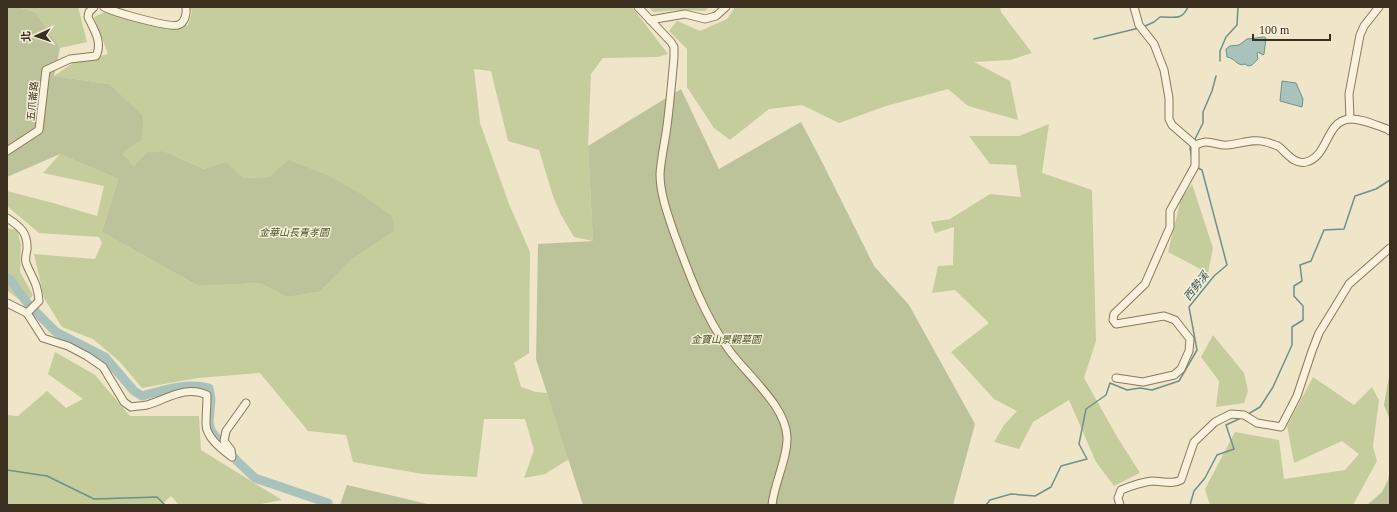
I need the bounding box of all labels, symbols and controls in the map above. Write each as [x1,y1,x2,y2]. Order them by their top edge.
north arrow [16,16,56,56]
scale bar [1253,16,1330,42]
text: 100 m [1259,23,1290,37]
text: 北 [20,31,32,42]
street label: 五爪崙路 [25,81,40,122]
park label: 金華山長青孝園 [259,227,331,238]
water label: 西勢溪 [1181,268,1212,303]
park label: 金寶山景觀墓園 [691,334,763,345]

